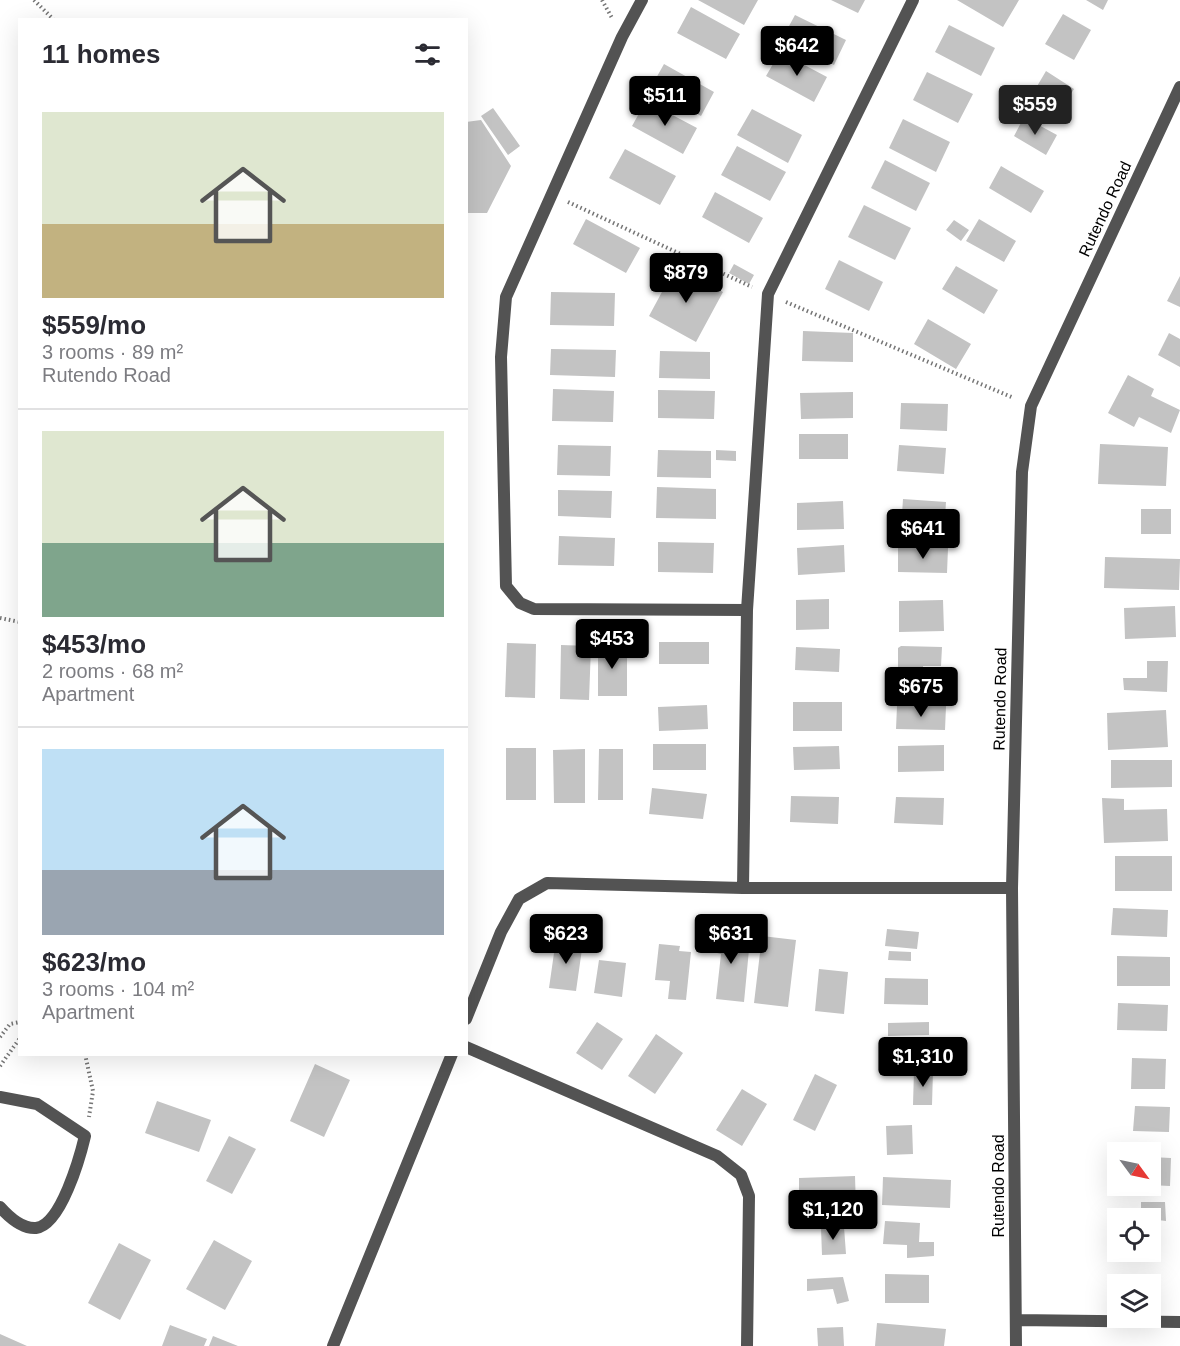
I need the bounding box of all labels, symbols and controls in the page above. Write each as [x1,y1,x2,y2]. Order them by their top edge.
pin: $642 [761,26,833,77]
text: $642 [775,34,819,56]
icon: filters [411,38,444,71]
text: 11 homes [42,39,161,69]
pin: $511 [629,76,701,127]
text: $511 [643,84,687,106]
pin: $559 [999,85,1071,136]
text: $559 [1013,93,1057,115]
icon: home [189,151,297,259]
street label: Rutendo Road [1075,159,1135,259]
pin: $879 [650,253,722,304]
text: $879 [664,261,708,283]
text: $559/mo [42,310,146,340]
text: 3 rooms · 89 m² [42,341,183,363]
text: Rutendo Road [42,364,171,386]
icon: home [189,470,297,578]
pin: $641 [887,509,959,560]
text: $641 [901,517,945,539]
pin: $453 [576,619,648,670]
text: $453 [590,627,634,649]
text: $453/mo [42,629,146,659]
street label: Rutendo Road [991,647,1009,751]
text: 2 rooms · 68 m² [42,660,183,682]
pin: $675 [885,667,957,718]
text: $675 [899,675,943,697]
text: Apartment [42,683,134,705]
icon: home [189,788,297,896]
pin: $623 [530,914,602,965]
pin: $631 [695,914,767,965]
text: $623 [544,922,588,944]
text: $631 [709,922,753,944]
text: $623/mo [42,947,146,977]
text: 3 rooms · 104 m² [42,978,194,1000]
text: Apartment [42,1001,134,1023]
pin: $1,310 [874,1037,972,1088]
text: $1,310 [892,1045,954,1067]
street label: Rutendo Road [990,1134,1007,1238]
north arrow [1107,1142,1161,1196]
map controls [1107,1142,1161,1328]
pin: $1,120 [784,1190,882,1241]
text: $1,120 [802,1198,864,1220]
button: locate [1107,1208,1161,1262]
button: layers [1107,1274,1161,1328]

